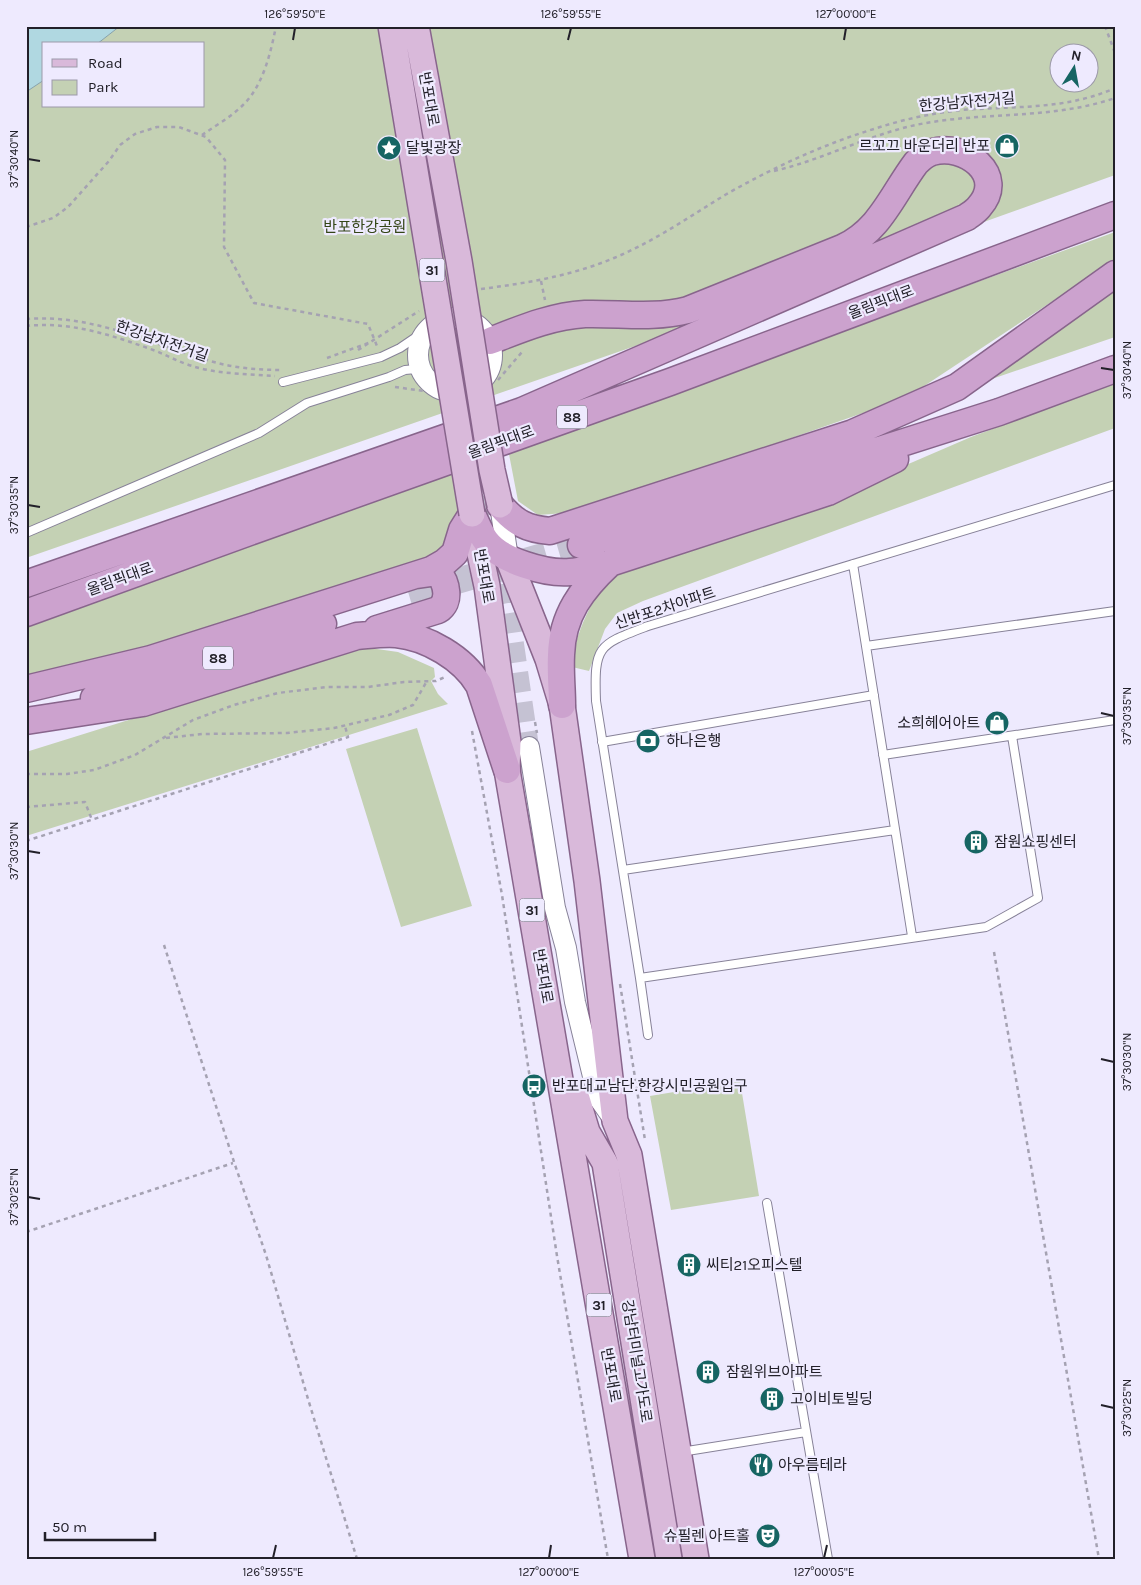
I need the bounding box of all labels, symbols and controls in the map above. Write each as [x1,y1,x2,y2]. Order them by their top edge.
text: 126°59'50"E [264,7,326,21]
text: 126°59'55"E [540,7,602,21]
text: 127°00'00"E [815,7,877,21]
legend [42,42,205,108]
north arrow [1048,42,1098,92]
text: N [1070,46,1083,65]
text: Road [88,54,123,72]
street label: 반포대로 [415,70,443,128]
text: Park [88,78,118,96]
street label: 한강남자전거길 [918,89,1016,115]
text: 37°30'40"N [7,130,21,188]
shop icon: 르꼬끄 바운더리 반포 [994,133,1020,159]
place icon: 달빛광장 [376,135,402,161]
place label: 르꼬끄 바운더리 반포 [859,137,990,155]
place label: 달빛광장 [406,139,461,157]
park label: 반포한강공원 [324,218,406,236]
road number: 31 [420,258,444,282]
street label: 올림픽대로 [846,281,916,323]
street label: 한강남자전거길 [113,317,211,365]
text: 37°30'40"N [1120,341,1134,399]
road number: 88 [557,406,587,428]
street label: 올림픽대로 [465,422,537,462]
text: 37°30'35"N [7,476,21,534]
street label: 반포대로 [470,547,498,605]
street label: 올림픽대로 [84,559,156,599]
street label: 신반포2차아파트 [612,583,718,633]
road number: 88 [203,646,233,670]
text: 37°30'35"N [1120,687,1134,745]
shop icon: 소희헤어아트 [984,710,1010,736]
place label: 소희헤어아트 [897,714,980,732]
bank icon: 하나은행 [635,728,661,754]
place label: 하나은행 [666,732,721,750]
text: 37°30'30"N [7,822,21,880]
building icon: 잠원쇼핑센터 [963,829,989,855]
place label: 잠원쇼핑센터 [994,833,1077,851]
road number: 31 [520,898,544,922]
street label: 반포대로 [529,947,557,1005]
text: 37°30'30"N [1120,1033,1134,1091]
bus stop icon: 반포대교남단.한강시민공원입구 [521,1073,547,1099]
place label: 반포대교남단.한강시민공원입구 [552,1077,748,1095]
text: 37°30'25"N [7,1168,21,1226]
building icon: 씨티21오피스텔 [676,1252,702,1278]
place label: 씨티21오피스텔 [706,1256,802,1274]
road number: 31 [586,1294,612,1316]
street label: 강남터미널고가도로 [618,1298,656,1424]
street label: 반포대로 [597,1346,625,1404]
building icon: 잠원위브아파트 [695,1359,721,1385]
place label: 잠원위브아파트 [726,1363,823,1381]
text: 37°30'25"N [1120,1379,1134,1437]
building icon: 고이비토빌딩 [759,1386,785,1412]
place label: 고이비토빌딩 [790,1390,873,1408]
restaurant icon: 아우름테라 [748,1452,774,1478]
place label: 아우름테라 [778,1456,847,1474]
scale bar [45,1510,155,1542]
text: 50 m [52,1518,87,1536]
theatre icon: 슈필렌 아트홀 [755,1523,781,1549]
place label: 슈필렌 아트홀 [664,1527,750,1545]
text: 126°59'55"E [242,1565,304,1579]
text: 127°00'00"E [518,1565,580,1579]
text: 127°00'05"E [794,1565,854,1579]

